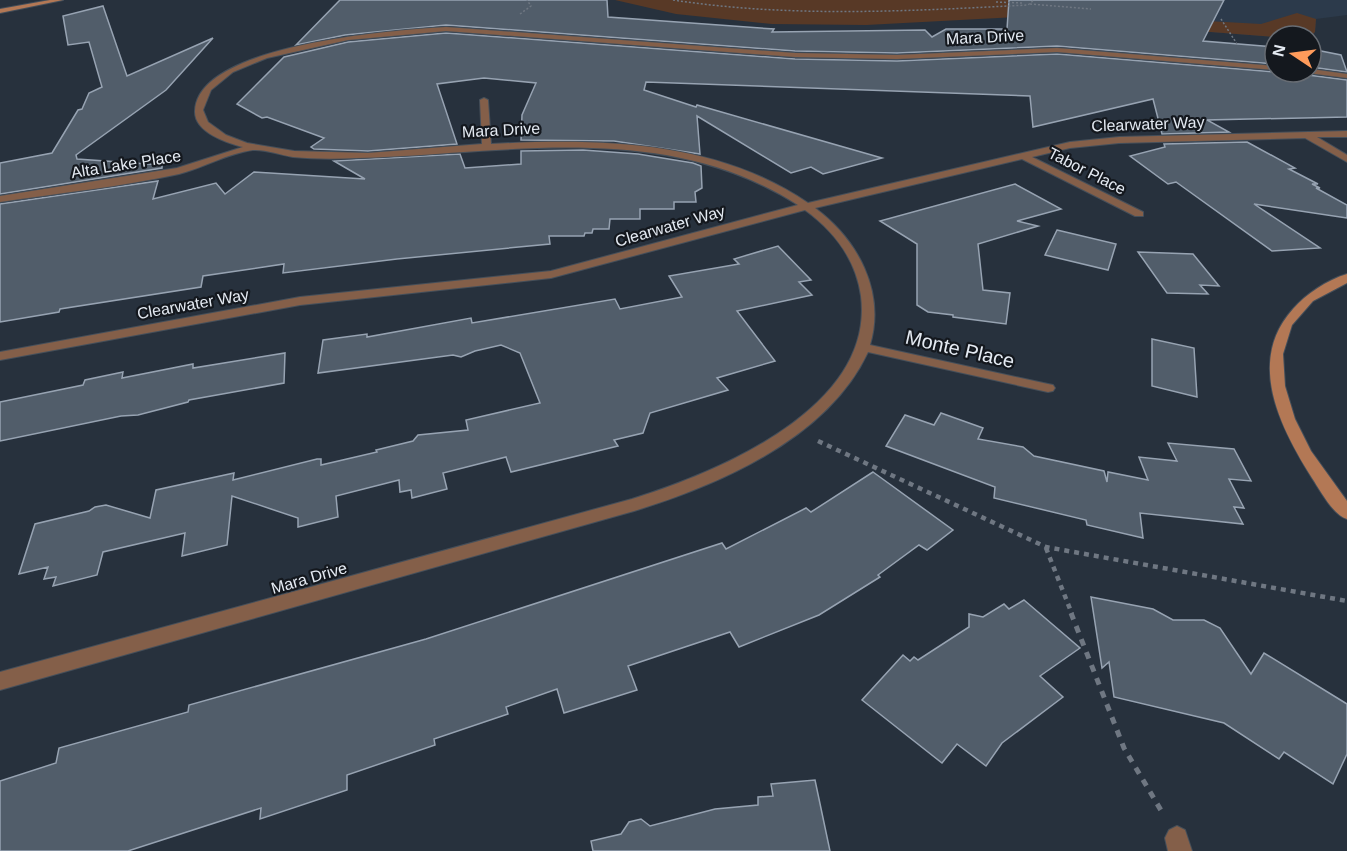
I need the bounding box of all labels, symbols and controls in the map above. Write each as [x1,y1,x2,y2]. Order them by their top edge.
north arrow [1263,24,1323,84]
street label: Mara Drive [945,26,1025,48]
text: N [1269,43,1288,58]
street label: Clearwater Way [1091,114,1205,134]
street label: Mara Drive [461,119,541,141]
street label: Tabor Place [1045,144,1129,198]
street label: Alta Lake Place [70,147,182,181]
street label: Clearwater Way [613,202,727,250]
street label: Clearwater Way [136,286,250,322]
street label: Monte Place [903,326,1017,372]
street label: Mara Drive [269,559,349,597]

